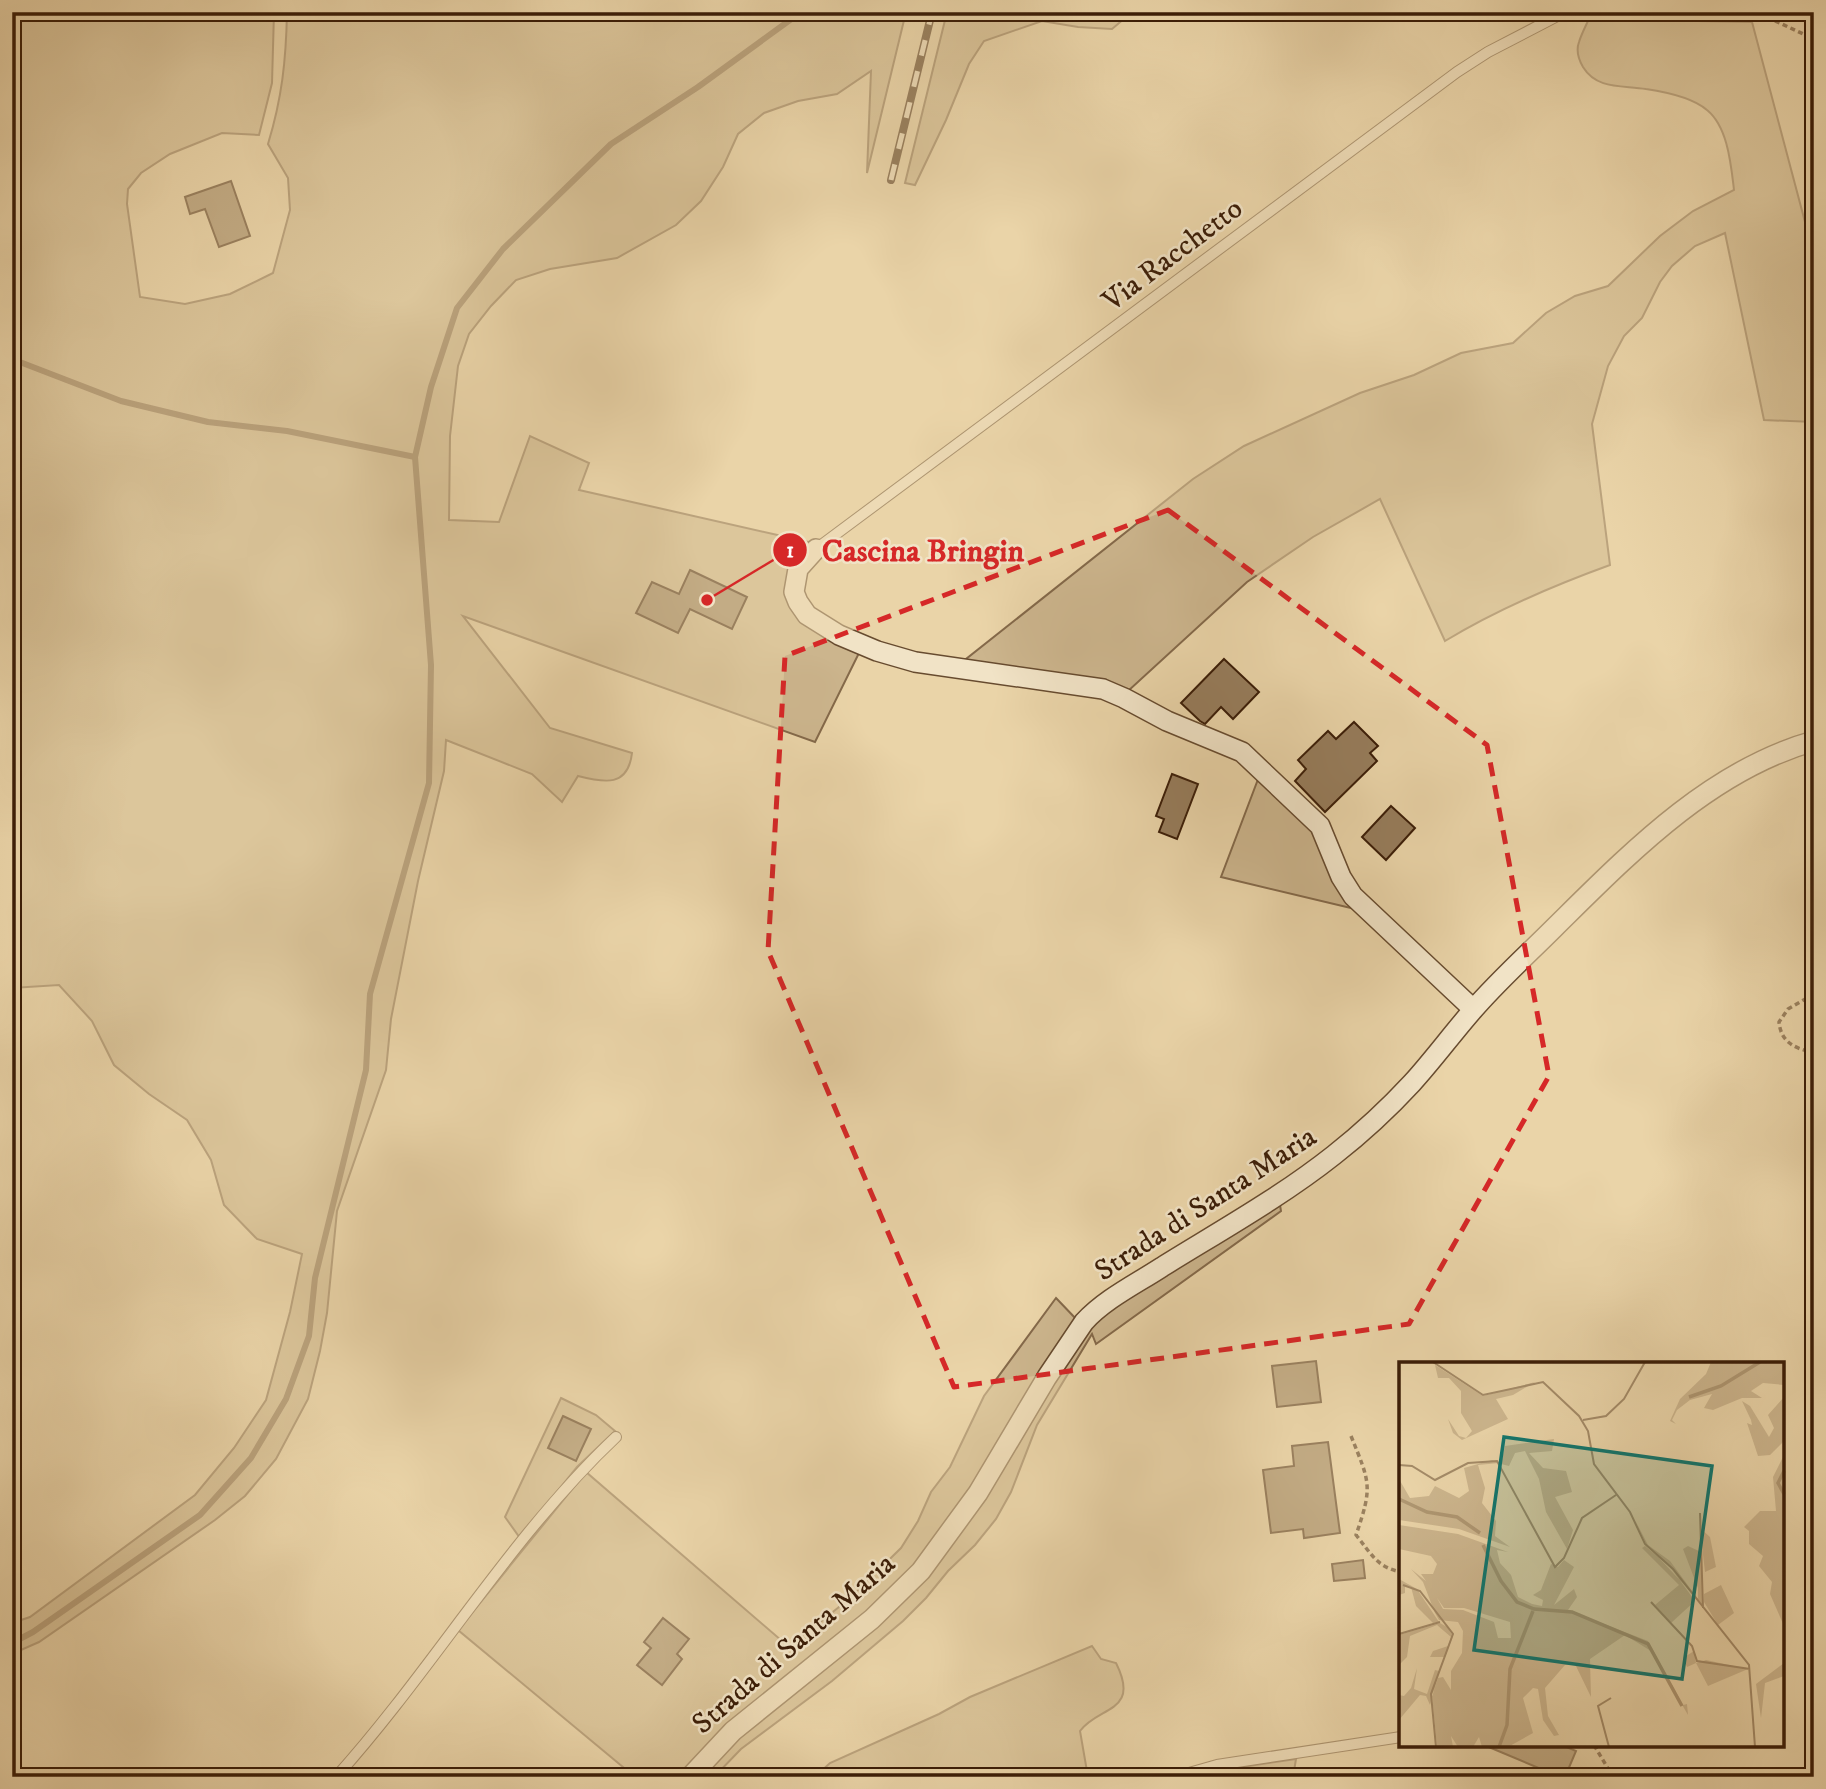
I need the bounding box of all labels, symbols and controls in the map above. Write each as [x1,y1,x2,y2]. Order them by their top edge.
street label: Via Racchetto [1095,190,1250,321]
callout: Cascina Bringin [773,523,1038,576]
text: Cascina Bringin [822,532,1024,572]
text: 1 [786,538,794,564]
street label: Strada di Santa Maria [1088,1119,1324,1290]
inset map [1399,1362,1784,1747]
street label: Strada di Santa Maria [685,1546,903,1742]

